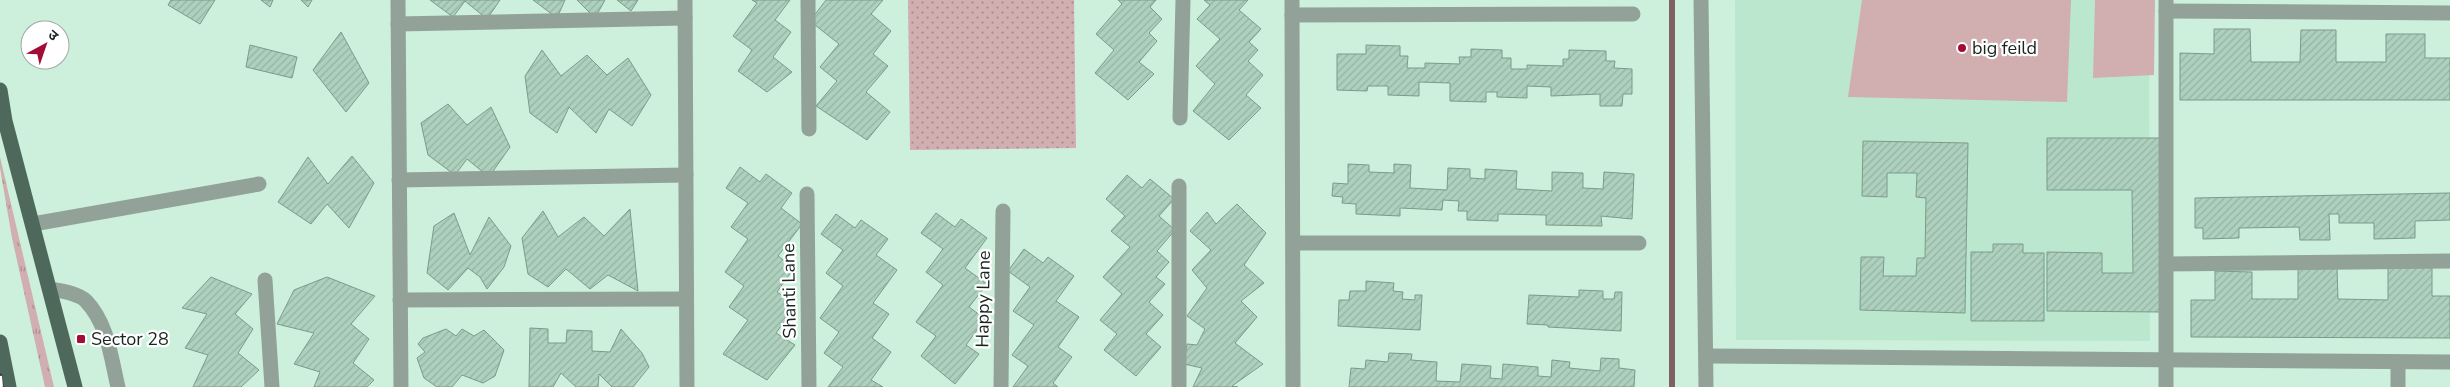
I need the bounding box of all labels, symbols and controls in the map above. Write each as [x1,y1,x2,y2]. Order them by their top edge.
north arrow [20,20,70,70]
text: उ [44,26,63,46]
place label: big feild [1972,36,2037,60]
marker: big feild [1956,42,1968,54]
street label: Shanti Lane [776,243,802,339]
street label: Happy Lane [970,250,996,348]
place label: Sector 28 [91,327,169,351]
marker: Sector 28 [75,333,87,345]

